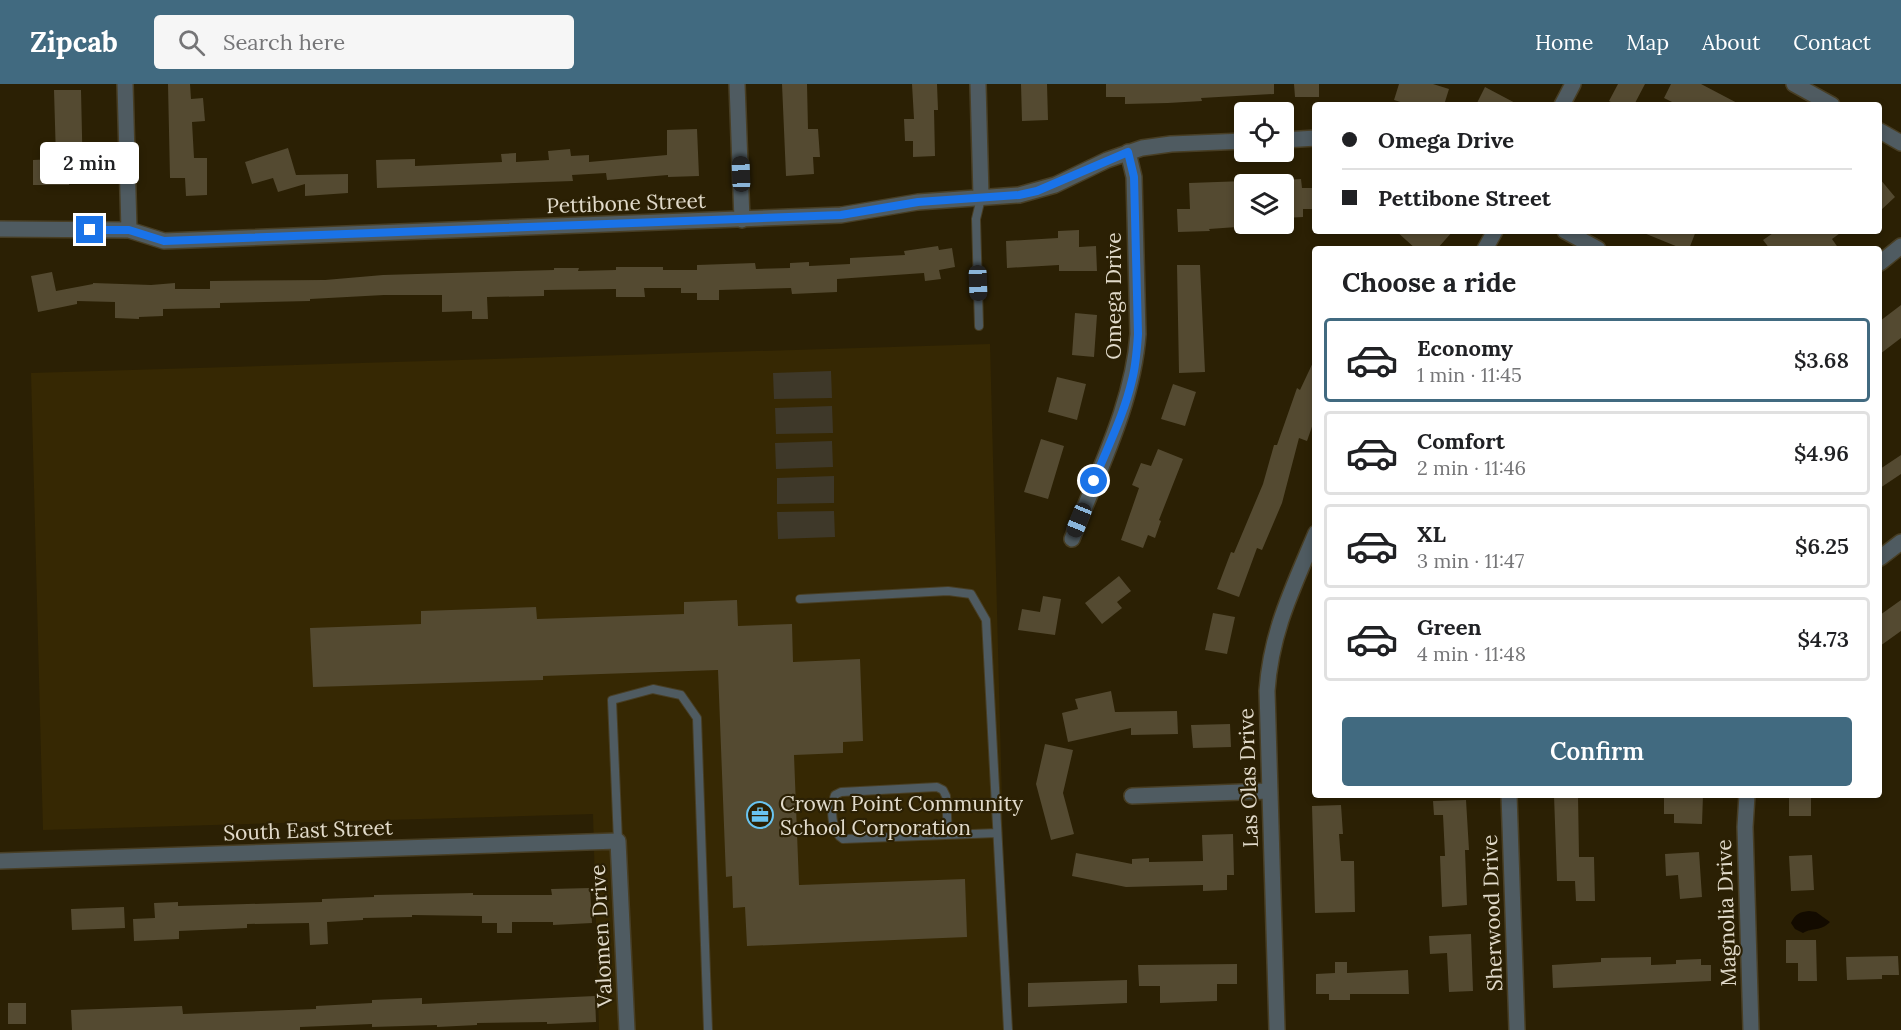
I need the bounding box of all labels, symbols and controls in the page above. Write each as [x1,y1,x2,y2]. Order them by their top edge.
search box [154,15,574,69]
text: Zipcab [30,24,118,60]
icon: search [175,26,208,59]
text: Search here [223,28,345,56]
text: Home [1535,29,1593,56]
text: Map [1626,29,1669,56]
text: About [1702,29,1760,56]
text: Contact [1793,29,1871,56]
map controls [1234,102,1294,234]
button: locate [1234,102,1294,162]
text: Omega Drive [1378,126,1514,154]
callout: 2 min [40,143,140,185]
text: 2 min [63,150,116,175]
car [731,156,751,192]
button: layers [1234,174,1294,234]
text: Pettibone Street [1378,184,1551,212]
street label: Pettibone Street [546,187,707,219]
route end [76,216,103,243]
street label: Omega Drive [1100,232,1127,360]
car [968,265,988,301]
text: Choose a ride [1342,265,1516,299]
icon: car [1345,333,1399,387]
text: Economy [1417,334,1513,362]
text: $3.68 [1794,346,1849,374]
text: 1 min · 11:45 [1417,362,1522,387]
icon: car [1345,426,1399,480]
text: Comfort [1417,427,1505,455]
text: $4.96 [1794,439,1849,467]
text: 2 min · 11:46 [1417,455,1526,480]
route start [1080,467,1107,494]
car [1064,500,1094,540]
icon: car [1345,519,1399,573]
text: XL [1417,520,1446,548]
text: $6.25 [1795,532,1849,560]
text: 3 min · 11:47 [1417,548,1524,573]
icon: car [1345,612,1399,666]
text: Green [1417,613,1482,641]
text: $4.73 [1797,625,1849,653]
text: 4 min · 11:48 [1417,641,1526,666]
street label: Las Olas Drive [1232,708,1264,848]
button: Confirm [1342,717,1852,786]
place label: Crown Point Community School Corporation [780,790,1023,841]
office icon: Crown Point Community School Corporation [745,800,775,830]
street label: South East Street [223,814,394,846]
street label: Sherwood Drive [1476,834,1508,992]
street label: Magnolia Drive [1710,839,1742,987]
street label: Valomen Drive [584,864,618,1009]

